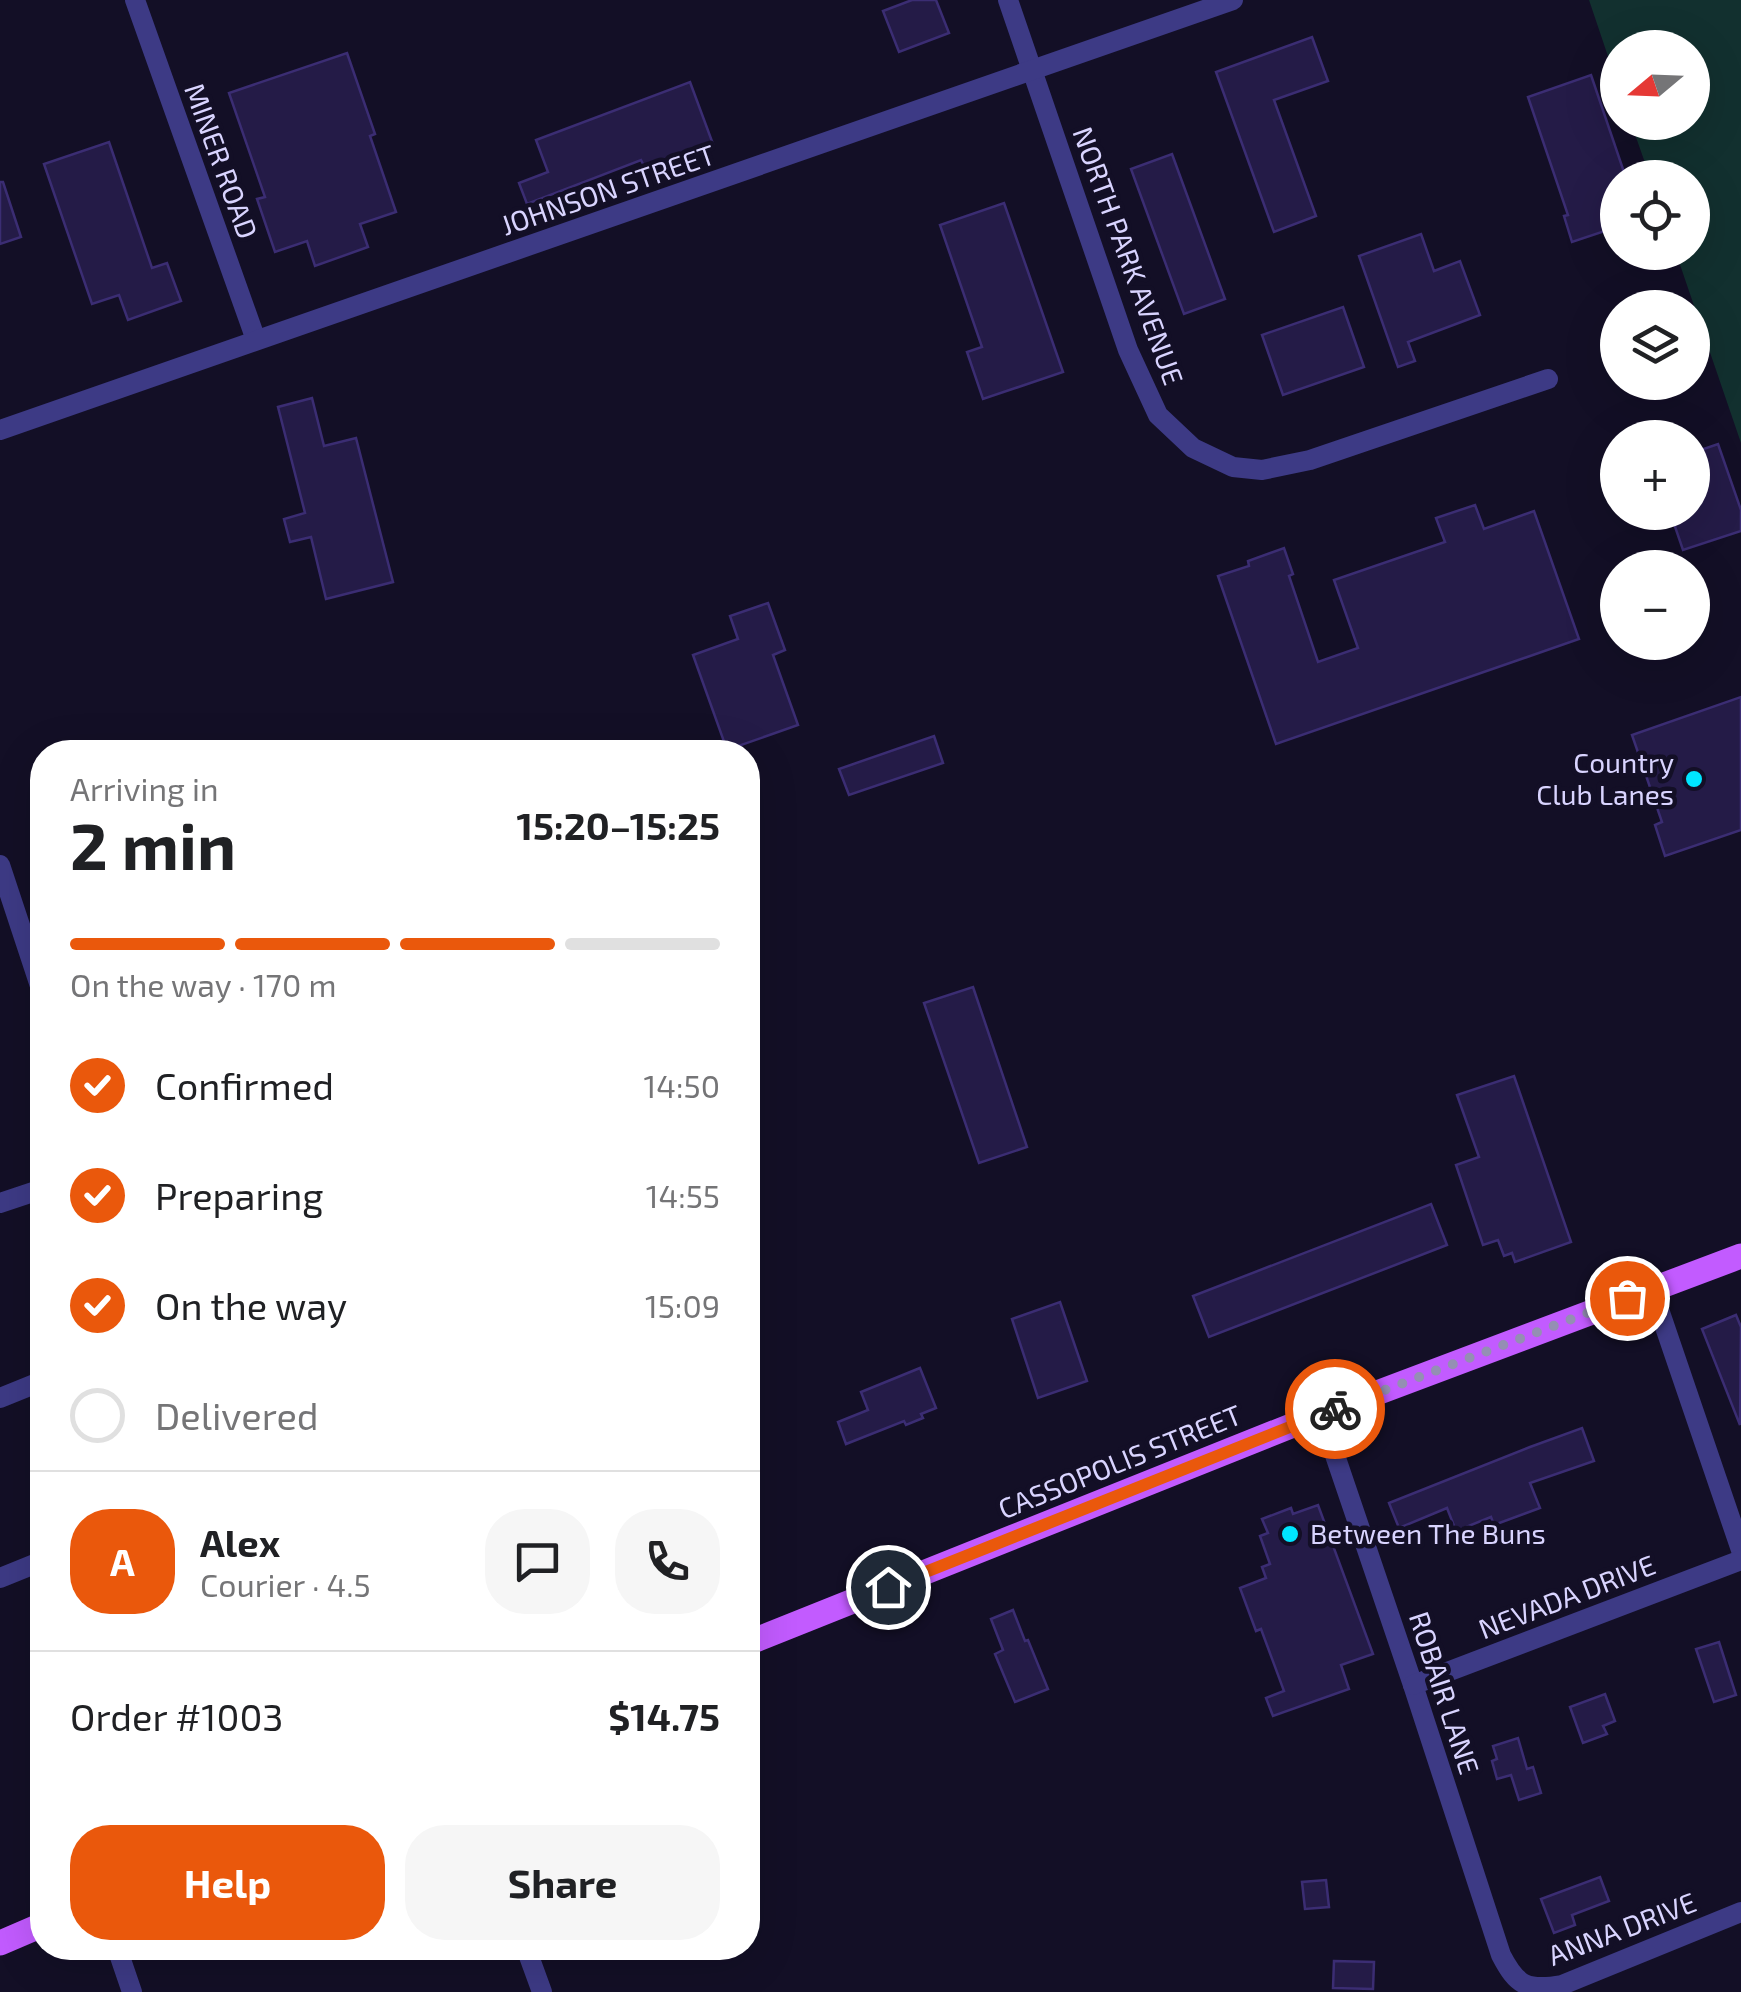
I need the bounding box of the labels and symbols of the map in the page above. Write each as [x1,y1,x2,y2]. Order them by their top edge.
north arrow [1600,30,1710,140]
street label: MINER ROAD [178,78,266,243]
street label: NORTH PARK AVENUE [1066,122,1191,389]
street label: JOHNSON STREET [496,137,719,242]
place label: Country Club Lanes [1536,745,1674,811]
marker: Country Club Lanes [1683,768,1705,790]
pin [1585,1256,1670,1341]
courier [1285,1359,1385,1459]
street label: CASSOPOLIS STREET [993,1397,1246,1525]
place label: Between The Buns [1310,1516,1546,1550]
marker: Between The Buns [1279,1523,1301,1545]
pin [846,1545,931,1630]
street label: NEVADA DRIVE [1474,1547,1660,1645]
street label: ROBAIR LANE [1403,1607,1487,1778]
street label: ANNA DRIVE [1543,1884,1700,1972]

